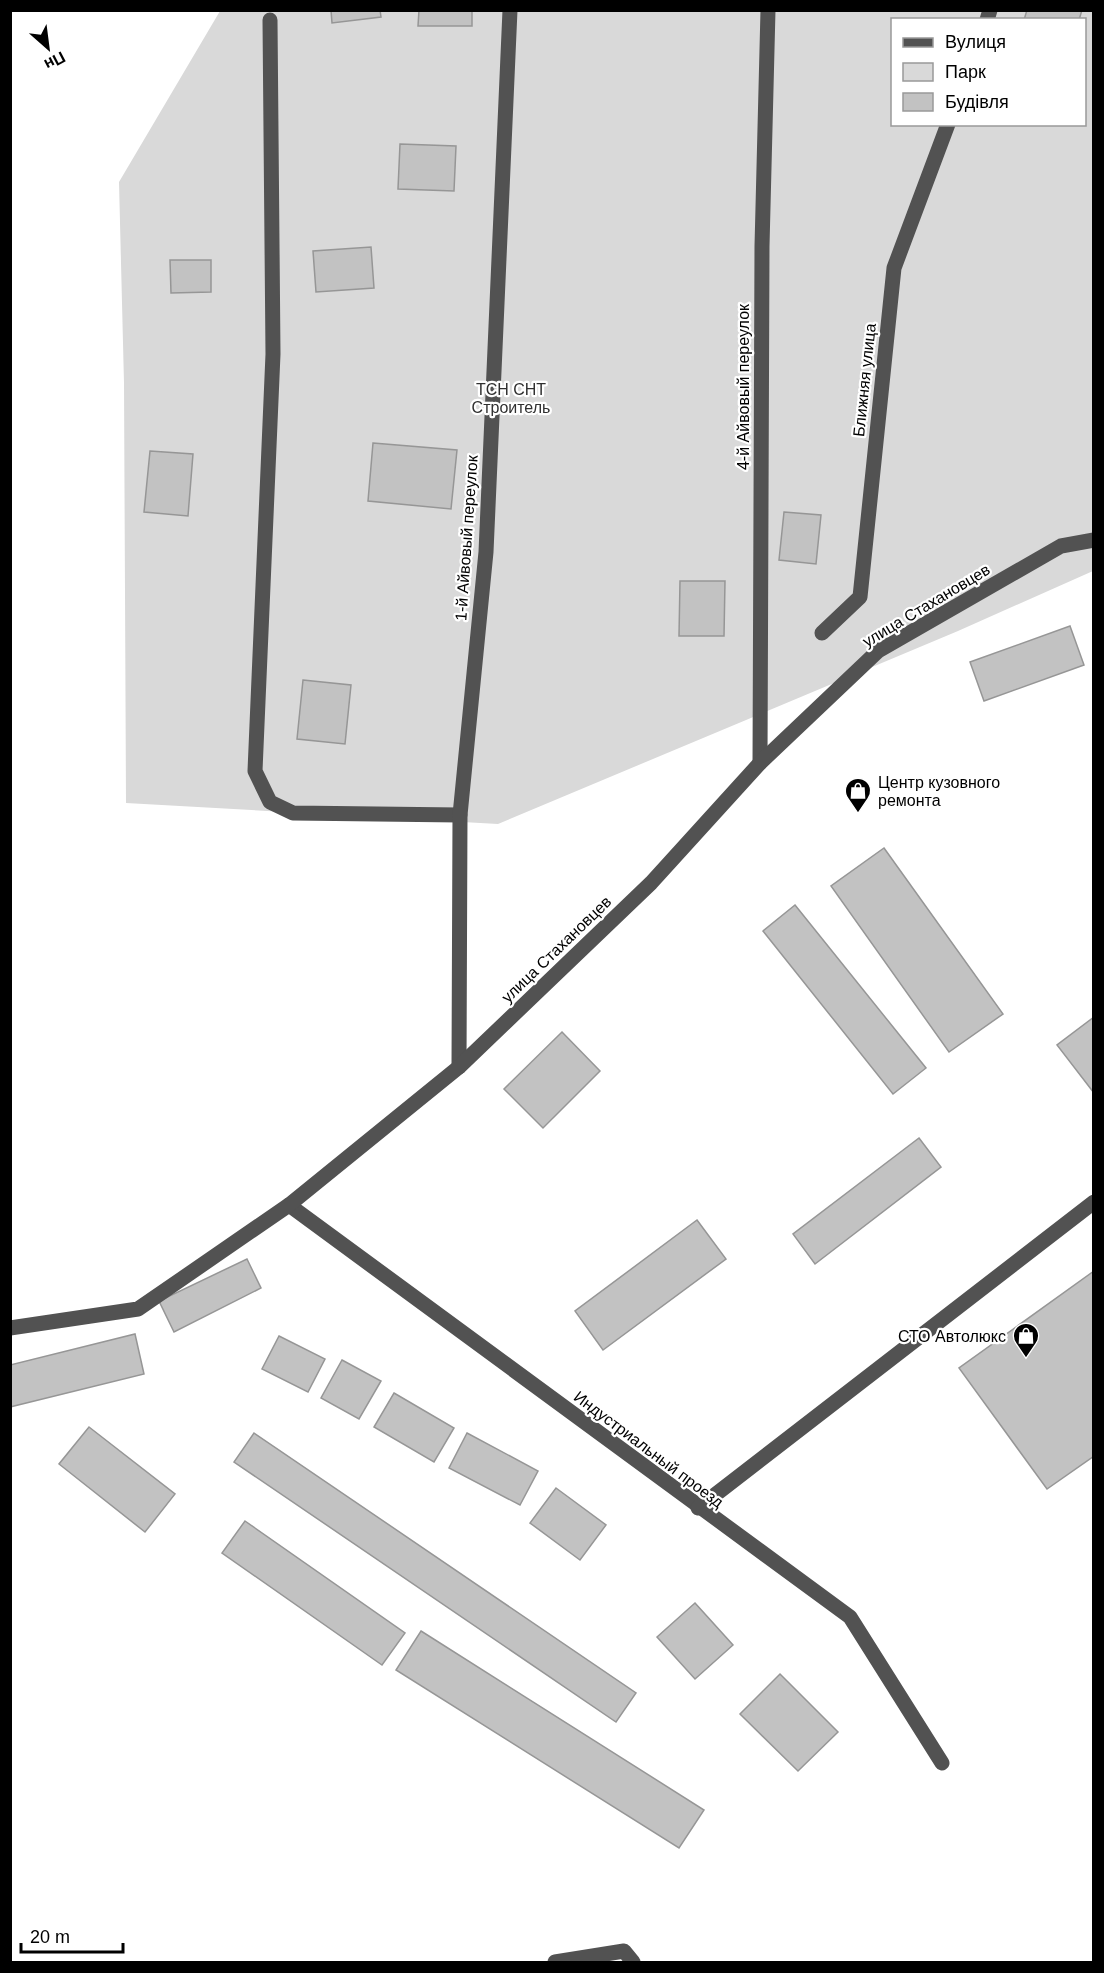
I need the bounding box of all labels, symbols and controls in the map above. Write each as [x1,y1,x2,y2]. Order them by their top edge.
north arrow [18,18,78,78]
legend [891,18,1086,126]
text: Вулиця [945,32,1006,52]
text: Пн [41,48,68,73]
text: Парк [945,62,986,82]
text: Будівля [945,92,1009,112]
street label: 4-й Айвовый переулок [735,303,752,470]
street label: Ближняя улица [850,322,879,438]
park label: ТСН СНТ Строитель [472,381,550,416]
street label: 1-й Айвовый переулок [452,454,481,621]
street label: улица Стахановцев [860,561,993,650]
place label: Центр кузовного ремонта [878,774,1000,809]
shop icon: Центр кузовного ремонта [843,776,873,814]
street label: улица Стахановцев [498,893,615,1006]
shop icon: СТО Автолюкс [1011,1321,1041,1359]
place label: СТО Автолюкс [898,1328,1006,1345]
street label: Индустриальный проезд [571,1388,727,1511]
scale bar [21,1916,123,1954]
text: 20 m [30,1927,70,1947]

